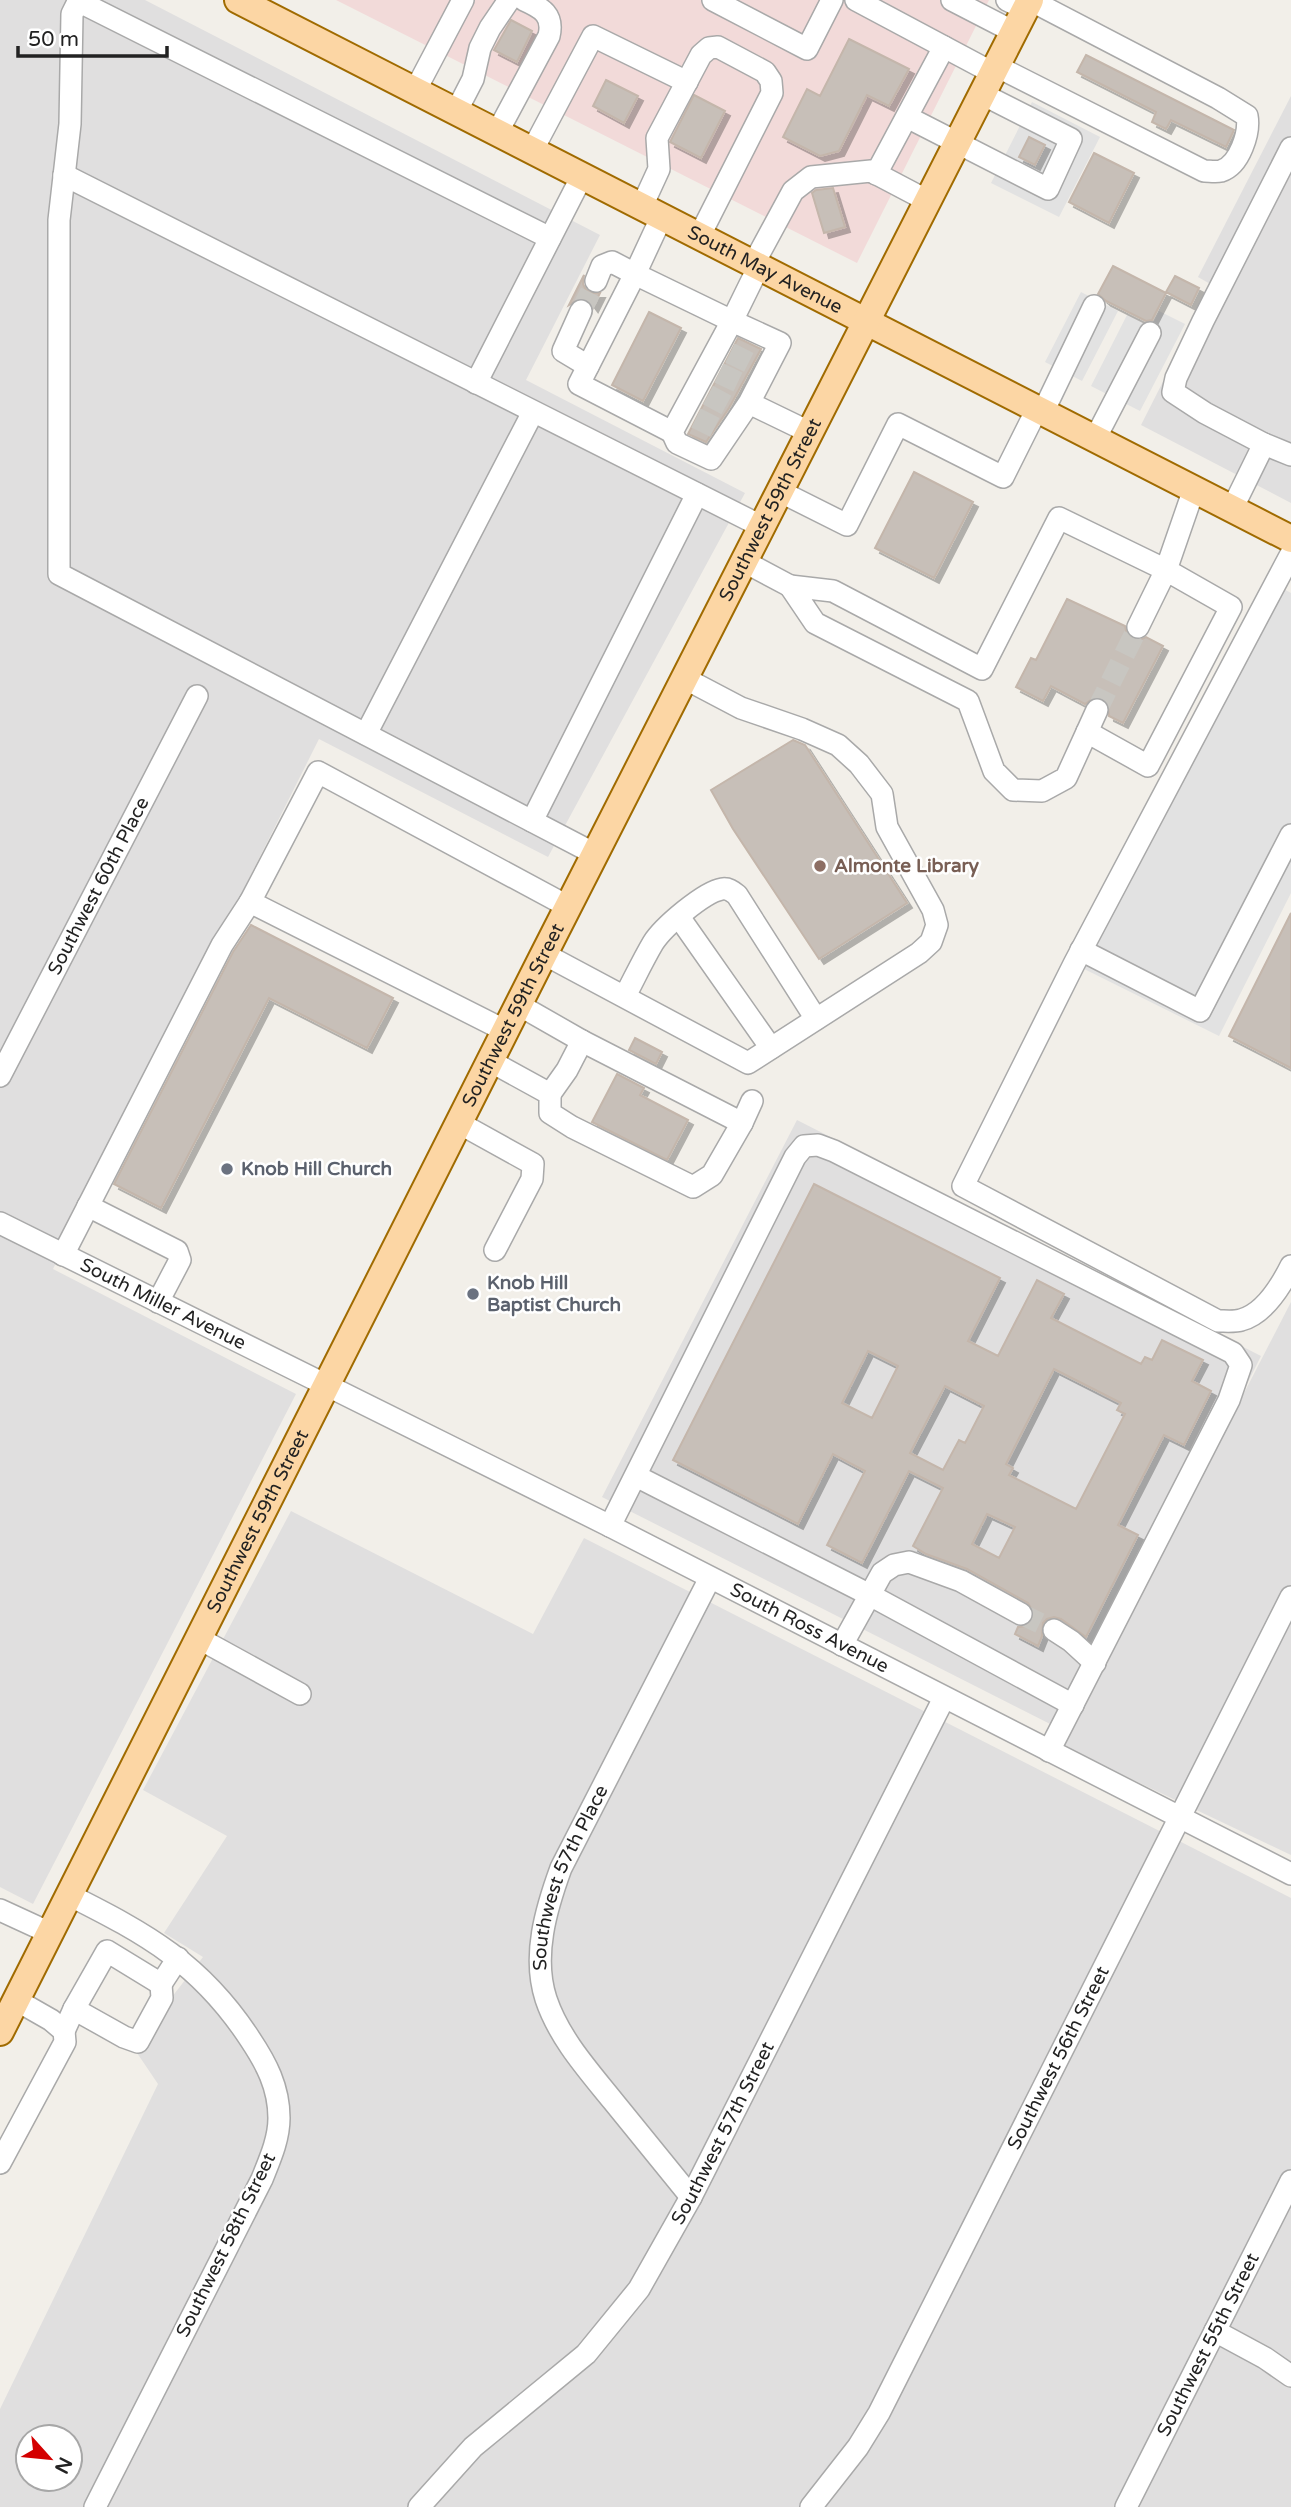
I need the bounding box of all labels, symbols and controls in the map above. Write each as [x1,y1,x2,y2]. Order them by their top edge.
scale bar [18,14,166,58]
text: 50 m [28,27,79,52]
street label: South May Avenue [684,221,846,318]
street label: Southwest 59th Street [715,415,826,605]
street label: Southwest 60th Place [43,793,154,979]
place label: Almonte Library [834,855,980,878]
marker: Almonte Library [812,858,828,874]
street label: Southwest 59th Street [458,920,569,1110]
place label: Knob Hill Church [241,1158,392,1180]
marker: Knob Hill Church [219,1161,235,1177]
street label: South Miller Avenue [77,1254,249,1354]
place label: Knob Hill Baptist Church [487,1272,621,1317]
marker: Knob Hill Baptist Church [465,1286,481,1302]
street label: Southwest 59th Street [202,1426,313,1617]
street label: South Ross Avenue [726,1578,892,1677]
street label: Southwest 57th Place [529,1781,613,1971]
street label: Southwest 56th Street [1003,1963,1114,2153]
street label: Southwest 57th Street [667,2038,779,2228]
street label: Southwest 58th Street [172,2149,280,2341]
street label: Southwest 55th Street [1153,2249,1264,2440]
north arrow [14,2423,84,2493]
text: N [50,2453,77,2477]

